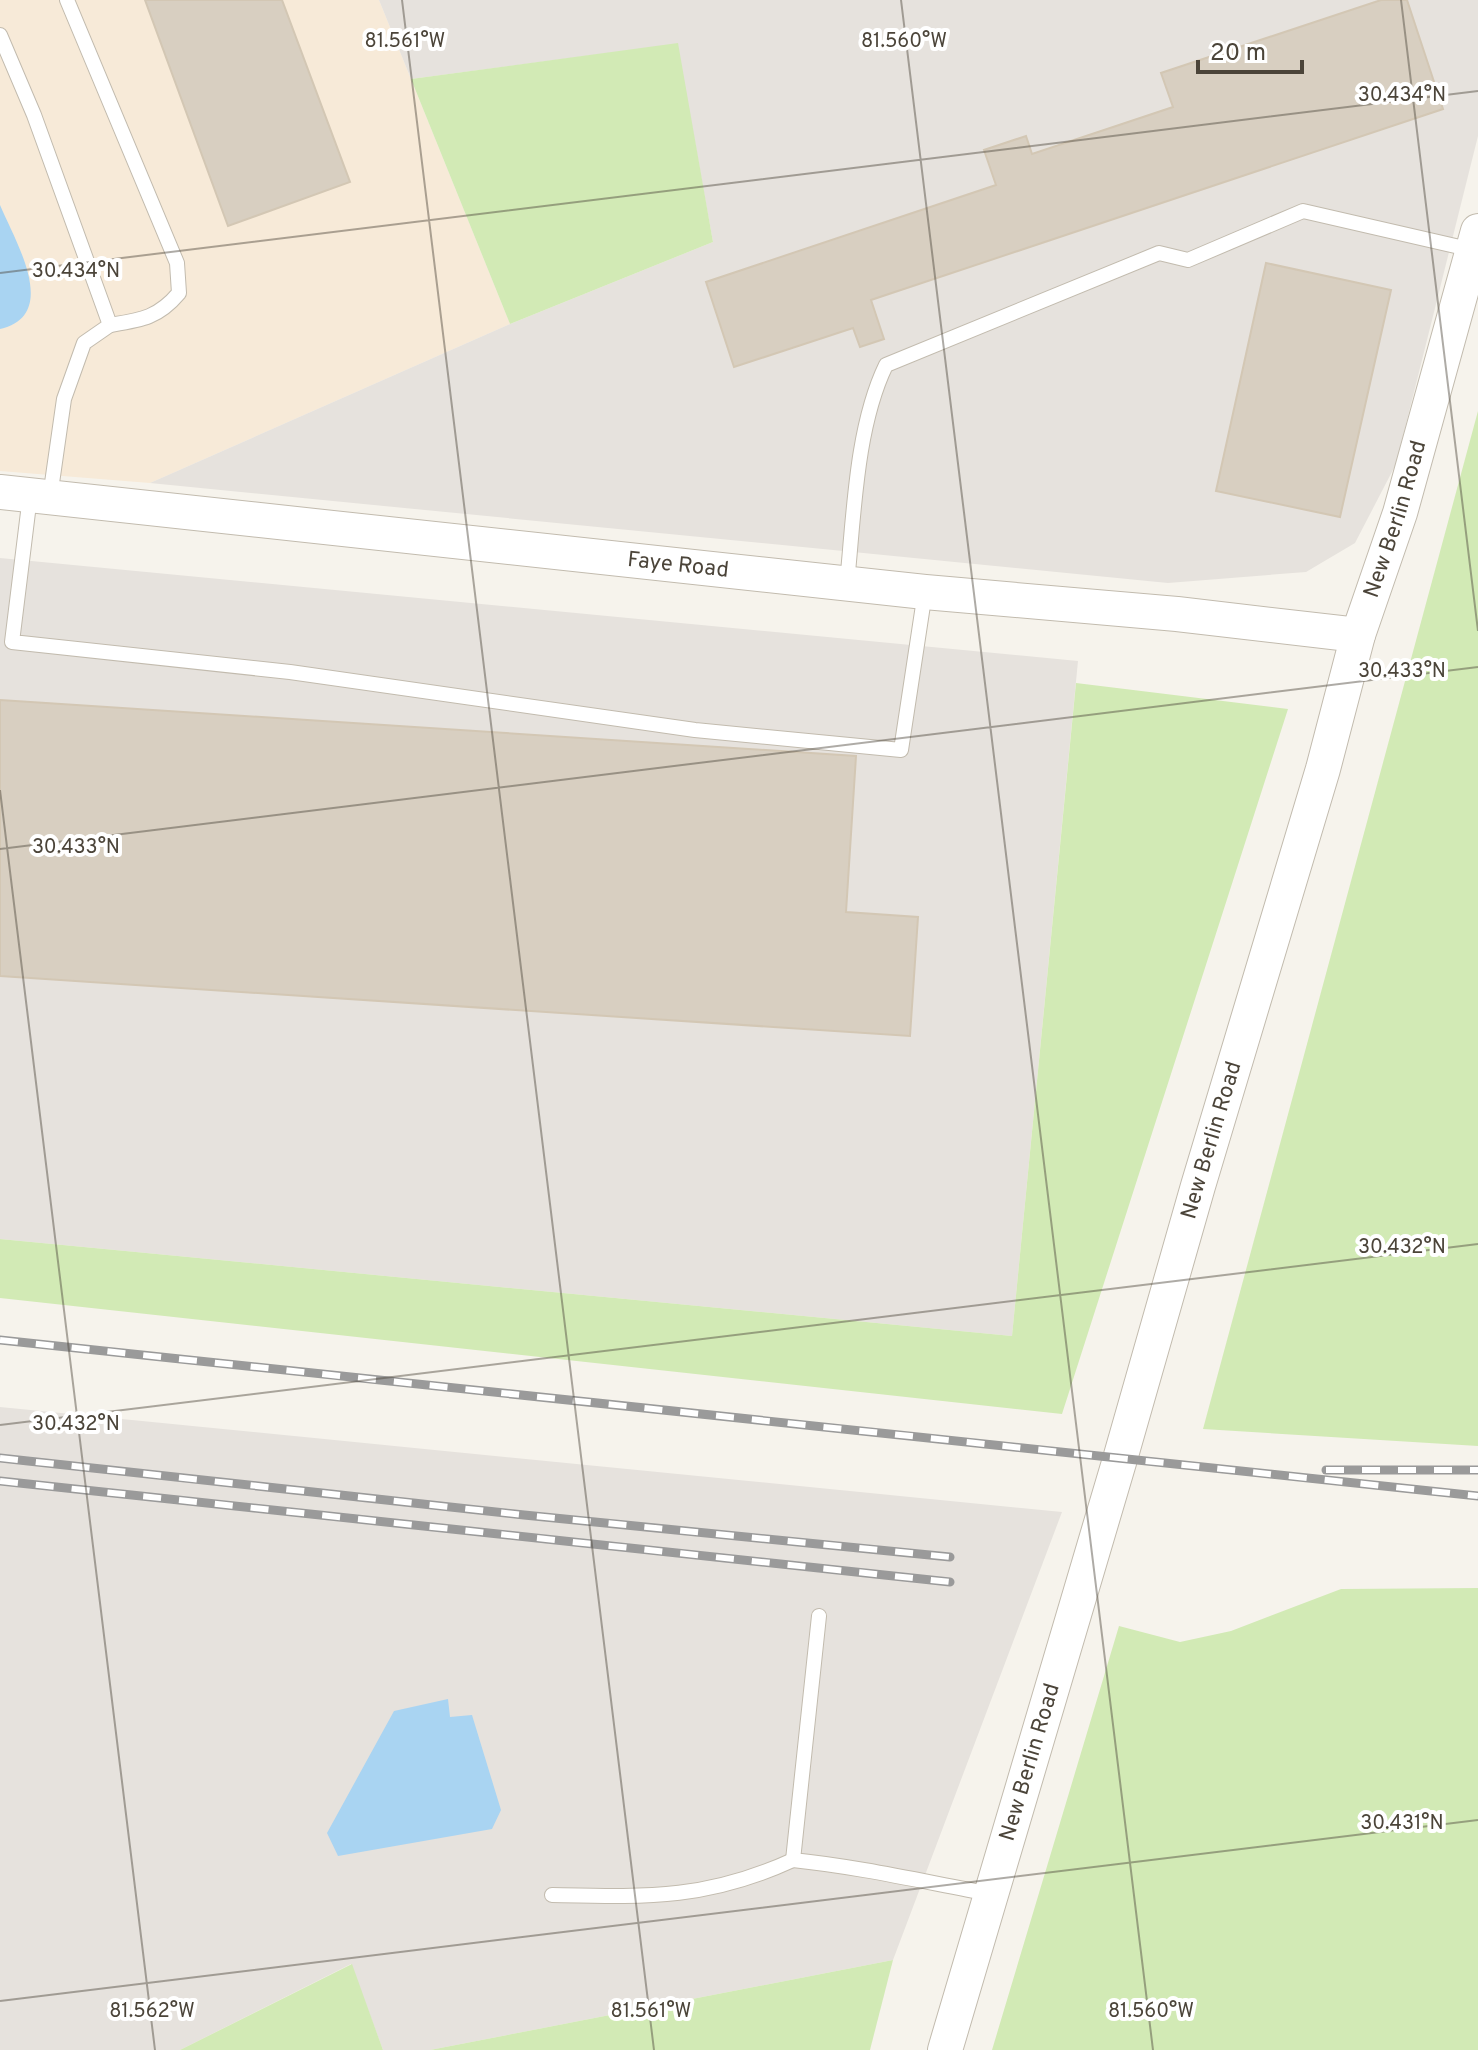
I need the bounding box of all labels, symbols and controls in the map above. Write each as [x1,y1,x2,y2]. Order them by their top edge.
scale bar [1198,24,1302,74]
text: 81.561°W [365,29,445,55]
text: 81.560°W [861,29,947,55]
text: 20 m [1210,39,1266,69]
text: 30.434°N [1358,83,1446,109]
text: 30.434°N [32,259,120,285]
street label: New Berlin Road [1358,438,1433,601]
street label: Faye Road [626,546,730,584]
text: 30.433°N [1358,659,1446,685]
text: 30.433°N [32,835,120,861]
street label: New Berlin Road [1176,1058,1248,1222]
text: 30.432°N [1358,1235,1446,1261]
text: 30.432°N [32,1412,120,1438]
street label: New Berlin Road [994,1680,1066,1844]
text: 30.431°N [1360,1811,1444,1837]
text: 81.562°W [109,1999,195,2025]
text: 81.561°W [611,1999,691,2025]
text: 81.560°W [1108,1999,1194,2025]

